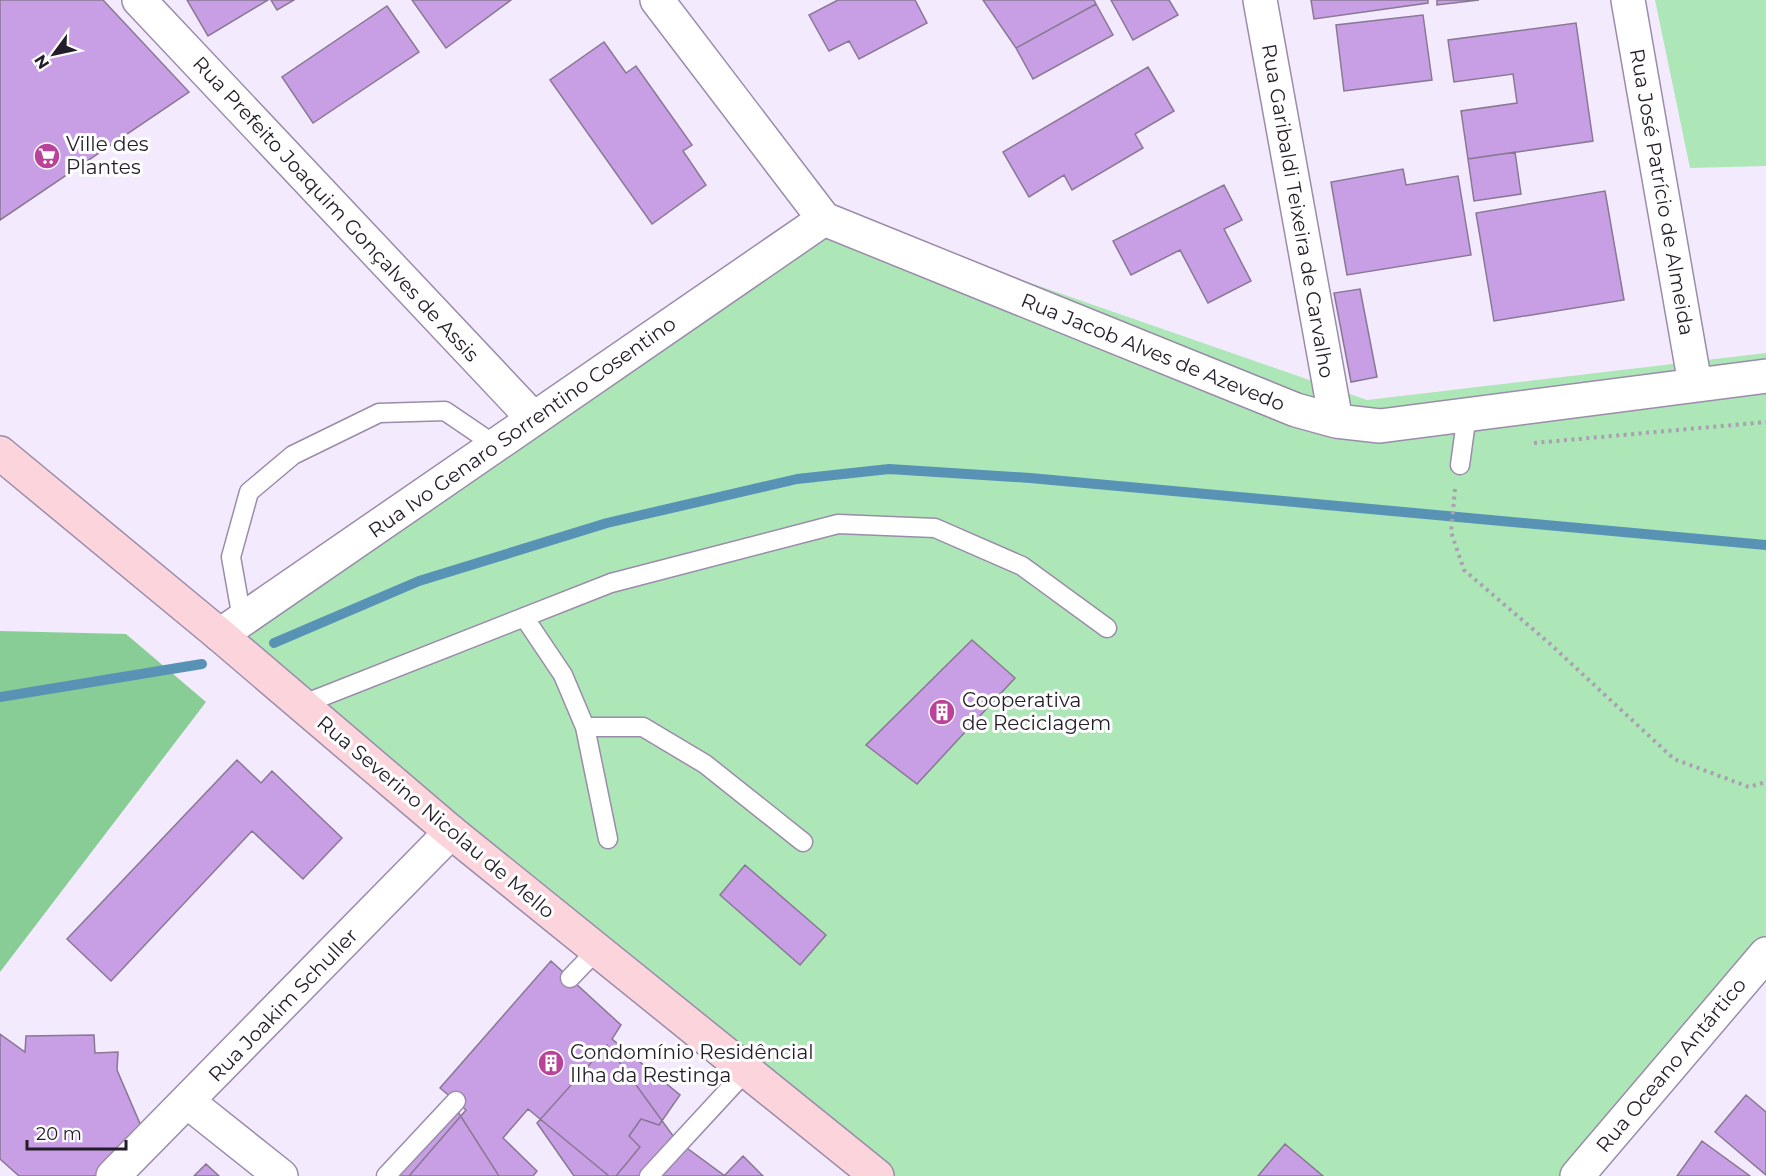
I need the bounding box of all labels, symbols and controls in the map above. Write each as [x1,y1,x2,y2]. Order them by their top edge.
north arrow [24,24,84,84]
street label: Rua Garibaldi Teixeira de Carvalho [1257,42,1339,380]
street label: Rua José Patrício de Almeida [1625,47,1699,337]
text: N [30,51,53,72]
street label: Rua Prefeito Joaquim Gonçalves de Assis [188,51,484,367]
place label: Ville des Plantes [66,132,149,179]
supermarket icon: Ville des Plantes [32,141,62,171]
street label: Rua Jacob Alves de Azevedo [1018,288,1288,416]
street label: Rua Ivo Genaro Sorrentino Cosentino [364,311,680,543]
place label: Cooperativa de Reciclagem [962,688,1111,735]
building icon: Cooperativa de Reciclagem [927,697,957,727]
street label: Rua Severino Nicolau de Mello [312,710,560,924]
street label: Rua Joakim Schuller [203,923,363,1087]
street label: Rua Oceano Antártico [1591,973,1751,1157]
place label: Condomínio Residêncial Ilha da Restinga [570,1040,814,1087]
building icon: Condomínio Residêncial Ilha da Restinga [536,1048,566,1078]
scale bar [27,1113,126,1151]
text: 20 m [36,1123,82,1145]

